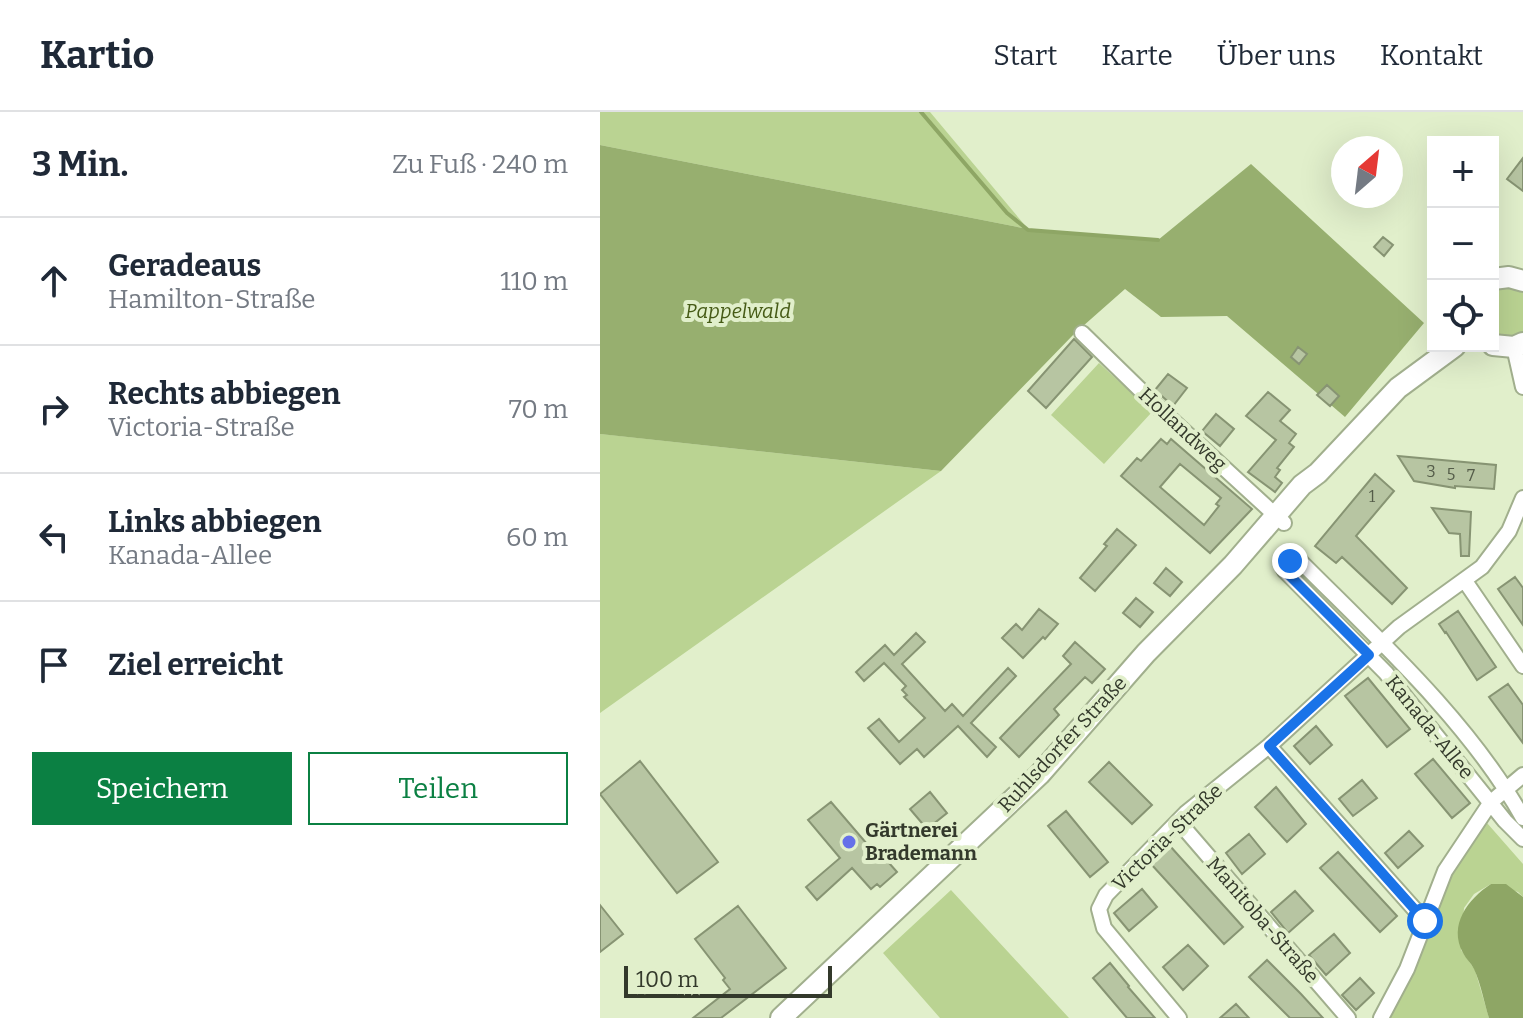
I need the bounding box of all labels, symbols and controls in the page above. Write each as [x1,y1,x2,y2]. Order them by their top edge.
text: Kartio [40,32,154,78]
text: Start [993,39,1057,72]
text: Karte [1101,39,1173,72]
text: Über uns [1217,39,1336,72]
text: Kontakt [1380,39,1483,72]
north arrow [1331,136,1403,208]
map controls [1427,136,1499,352]
button: + [1427,136,1499,208]
text: 3 Min. [32,144,128,185]
text: Zu Fuß · 240 m [392,149,568,180]
button: − [1427,208,1499,280]
text: Geradeaus [108,248,261,284]
icon: ahead [32,259,76,303]
text: 110 m [500,266,568,297]
button: locate [1427,280,1499,352]
text: Hamilton-Straße [108,284,315,315]
park label: Pappelwald [685,299,791,323]
text: Rechts abbiegen [108,376,341,412]
street label: Hollandweg [1134,382,1232,476]
icon: right [32,387,76,431]
text: 70 m [509,394,568,425]
text: Victoria-Straße [108,412,295,443]
house number: 3 [1426,462,1436,481]
house number: 5 [1447,465,1455,484]
house number: 7 [1467,466,1475,485]
house number: 1 [1369,487,1376,506]
text: Links abbiegen [108,504,321,540]
icon: left [32,515,76,559]
text: 60 m [506,522,568,553]
text: Kanada-Allee [108,540,272,571]
route end [1272,543,1308,579]
icon: arrive [32,643,76,687]
text: Ziel erreicht [108,647,283,683]
street label: Kanada-Allee [1381,670,1479,784]
street label: Ruhlsdorfer Straße [993,671,1131,817]
button: Speichern [32,752,292,825]
button: Teilen [308,752,568,825]
street label: Victoria-Straße [1107,778,1227,896]
place label: Gärtnerei Brademann [865,818,977,865]
marker: Gärtnerei Brademann [840,833,858,851]
street label: Manitoba-Straße [1202,852,1324,988]
route start [1407,903,1443,939]
scale bar [624,962,832,998]
text: 100 m [636,966,699,993]

